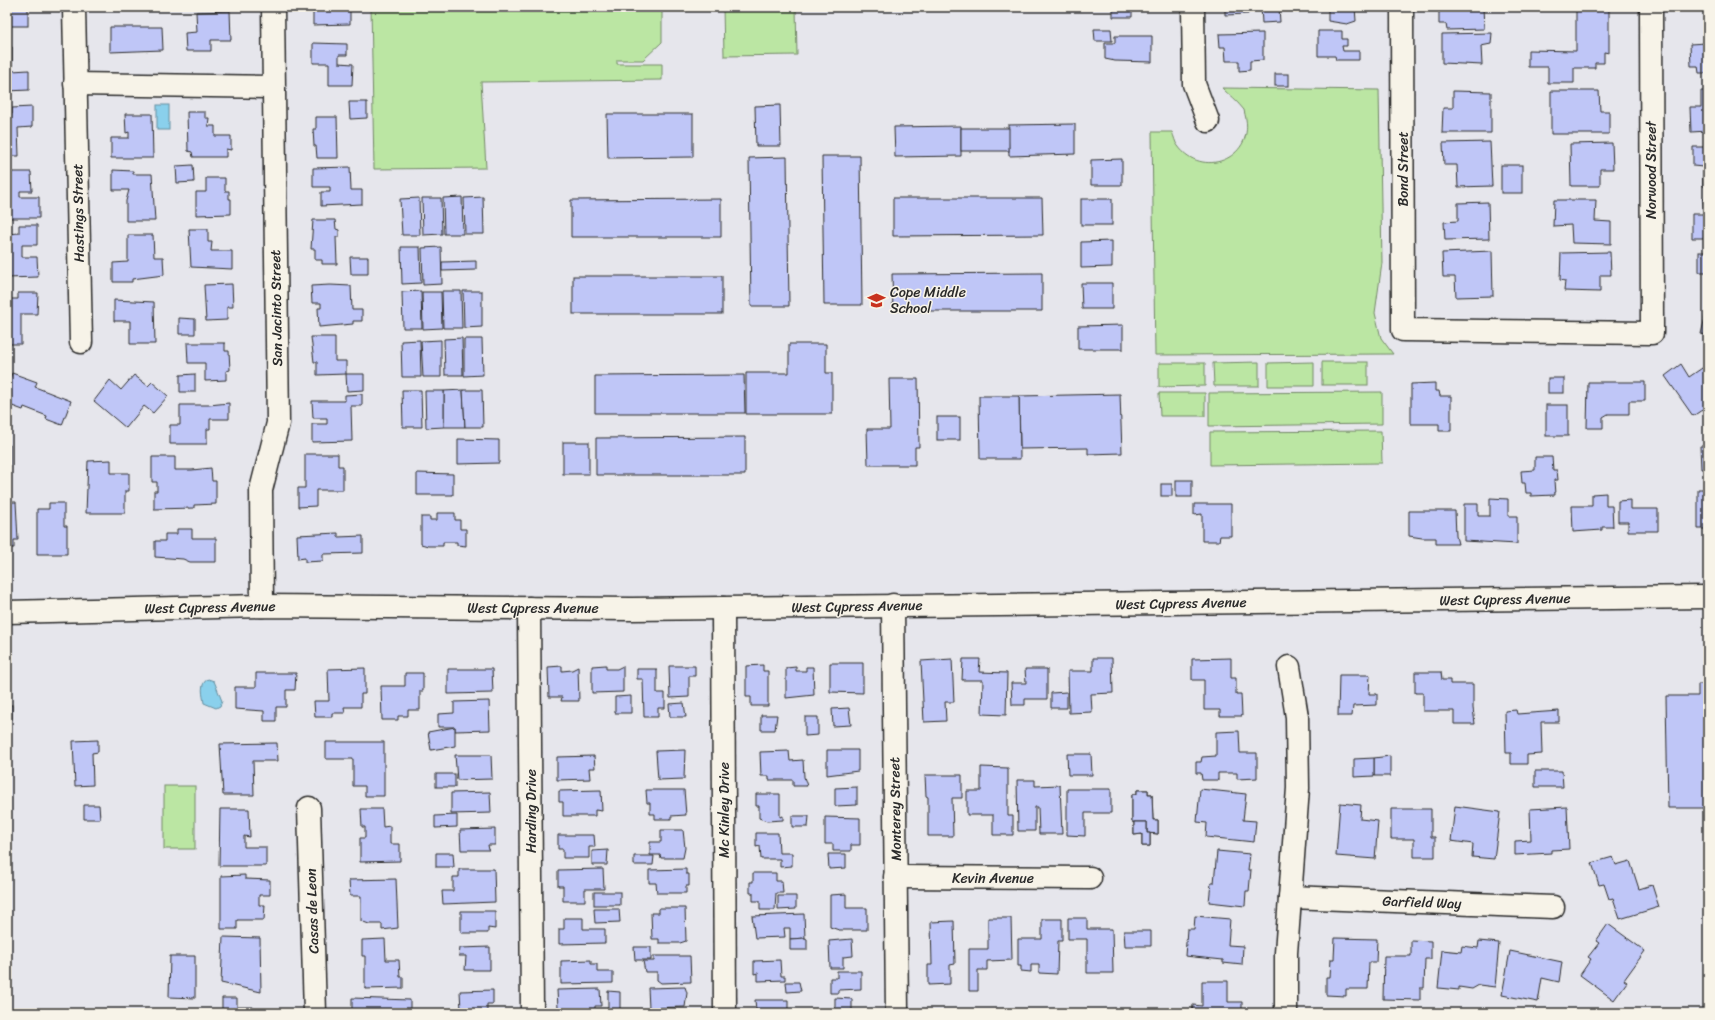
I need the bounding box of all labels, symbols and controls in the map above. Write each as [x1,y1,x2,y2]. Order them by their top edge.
street label: Norwood Street [1639,120,1664,219]
street label: Bond Street [1391,131,1416,207]
street label: Hastings Street [65,163,92,263]
street label: San Jacinto Street [263,249,290,367]
place label: Cope Middle School [890,280,966,321]
school or university icon: Cope Middle School [867,290,887,310]
street label: West Cypress Avenue [1439,586,1571,613]
street label: West Cypress Avenue [1115,590,1247,617]
street label: West Cypress Avenue [791,593,923,620]
street label: West Cypress Avenue [144,594,276,621]
street label: West Cypress Avenue [467,596,599,621]
street label: Monterey Street [882,757,909,861]
street label: Mc Kinley Drive [712,762,737,858]
street label: Harding Drive [519,769,544,853]
street label: Kevin Avenue [952,866,1034,891]
street label: Casas de Leon [299,867,326,954]
street label: Garfield Way [1382,889,1463,916]

